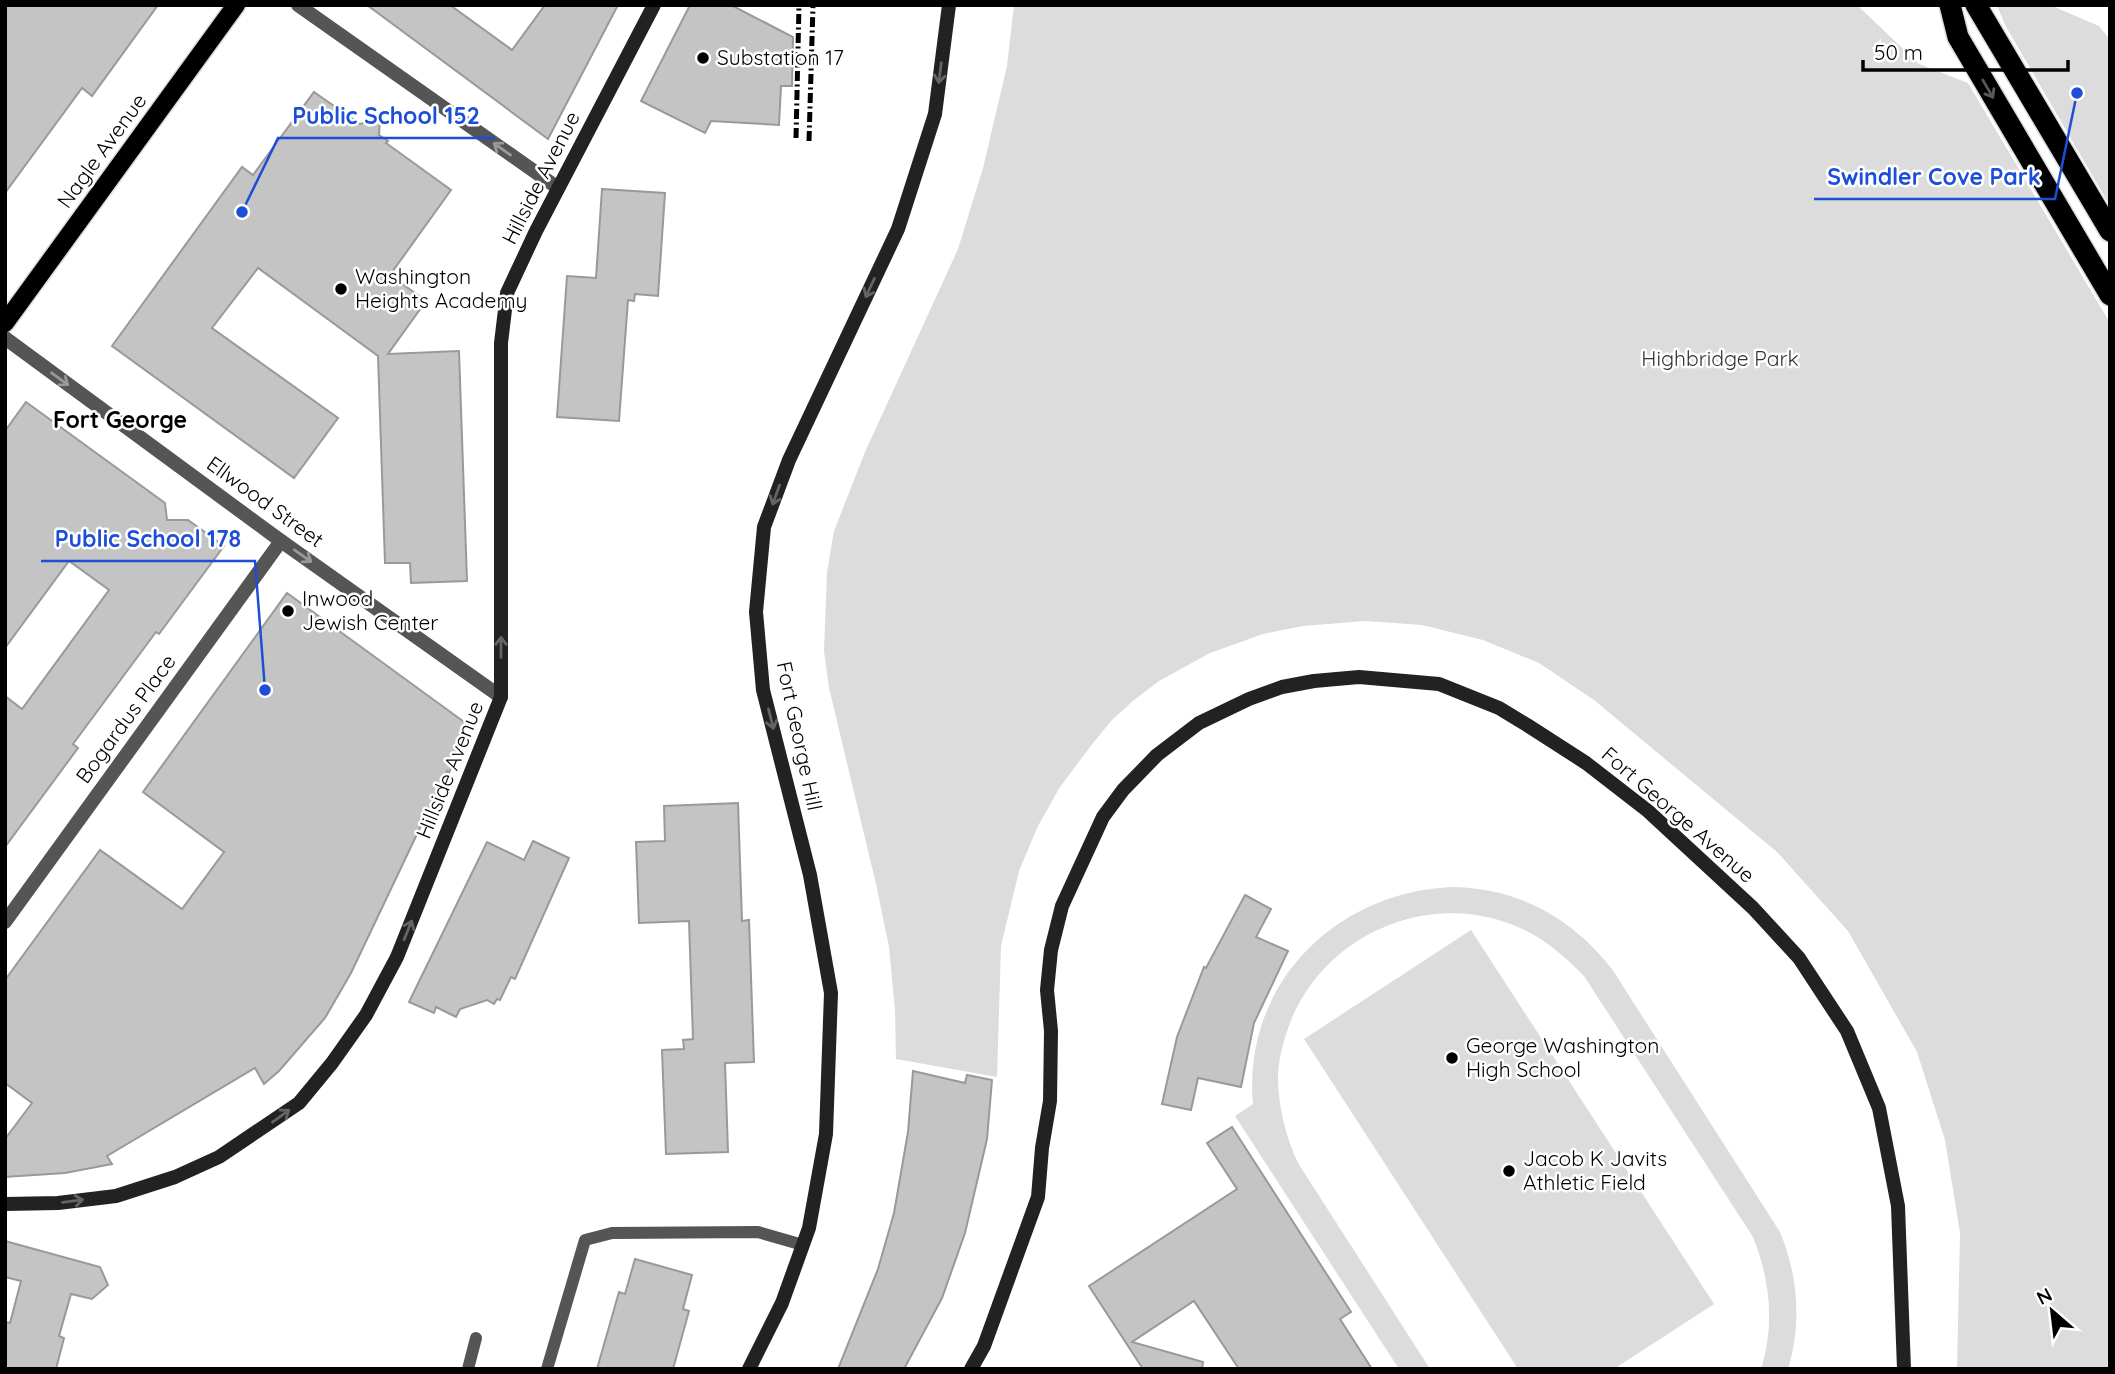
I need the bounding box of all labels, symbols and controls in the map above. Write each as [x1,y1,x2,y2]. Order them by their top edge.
scale bar [1863,28,2068,72]
text: 50 m [1874,39,1923,65]
place label: Substation 17 [717,44,844,70]
marker: Substation 17 [695,50,711,66]
one-way arrow [934,61,947,84]
one-way arrow [1982,78,1996,98]
street label: Nagle Avenue [51,88,151,213]
callout: Public School 152 [278,94,494,138]
text: Public School 152 [292,101,480,130]
street label: Hillside Avenue [495,107,585,248]
one-way arrow [493,142,512,156]
callout: Swindler Cove Park [1814,155,2055,199]
text: Swindler Cove Park [1827,162,2041,191]
place label: Washington Heights Academy [355,263,527,313]
one-way arrow [863,277,877,298]
marker: Washington Heights Academy [333,281,349,297]
park label: Highbridge Park [1641,345,1799,371]
one-way arrow [50,371,69,386]
district label: Fort George [53,405,187,434]
street label: Ellwood Street [202,450,329,552]
one-way arrow [769,483,781,505]
callout: Public School 178 [41,517,255,561]
text: Public School 178 [55,524,241,553]
one-way arrow [293,549,312,564]
place label: Inwood Jewish Center [302,585,438,635]
marker: Inwood Jewish Center [280,603,296,619]
one-way arrow [494,636,508,659]
street label: Bogardus Place [70,649,181,788]
street label: Fort George Hill [771,659,828,813]
street label: Hillside Avenue [410,697,488,842]
one-way arrow [765,707,778,730]
street label: Fort George Avenue [1597,741,1760,888]
one-way arrow [402,920,415,942]
place label: George Washington High School [1466,1032,1659,1082]
marker: George Washington High School [1444,1050,1460,1066]
one-way arrow [271,1109,290,1123]
place label: Jacob K Javits Athletic Field [1523,1145,1667,1195]
marker: Jacob K Javits Athletic Field [1501,1163,1517,1179]
one-way arrow [62,1194,84,1207]
north arrow [2017,1276,2087,1346]
text: N [2032,1282,2056,1310]

